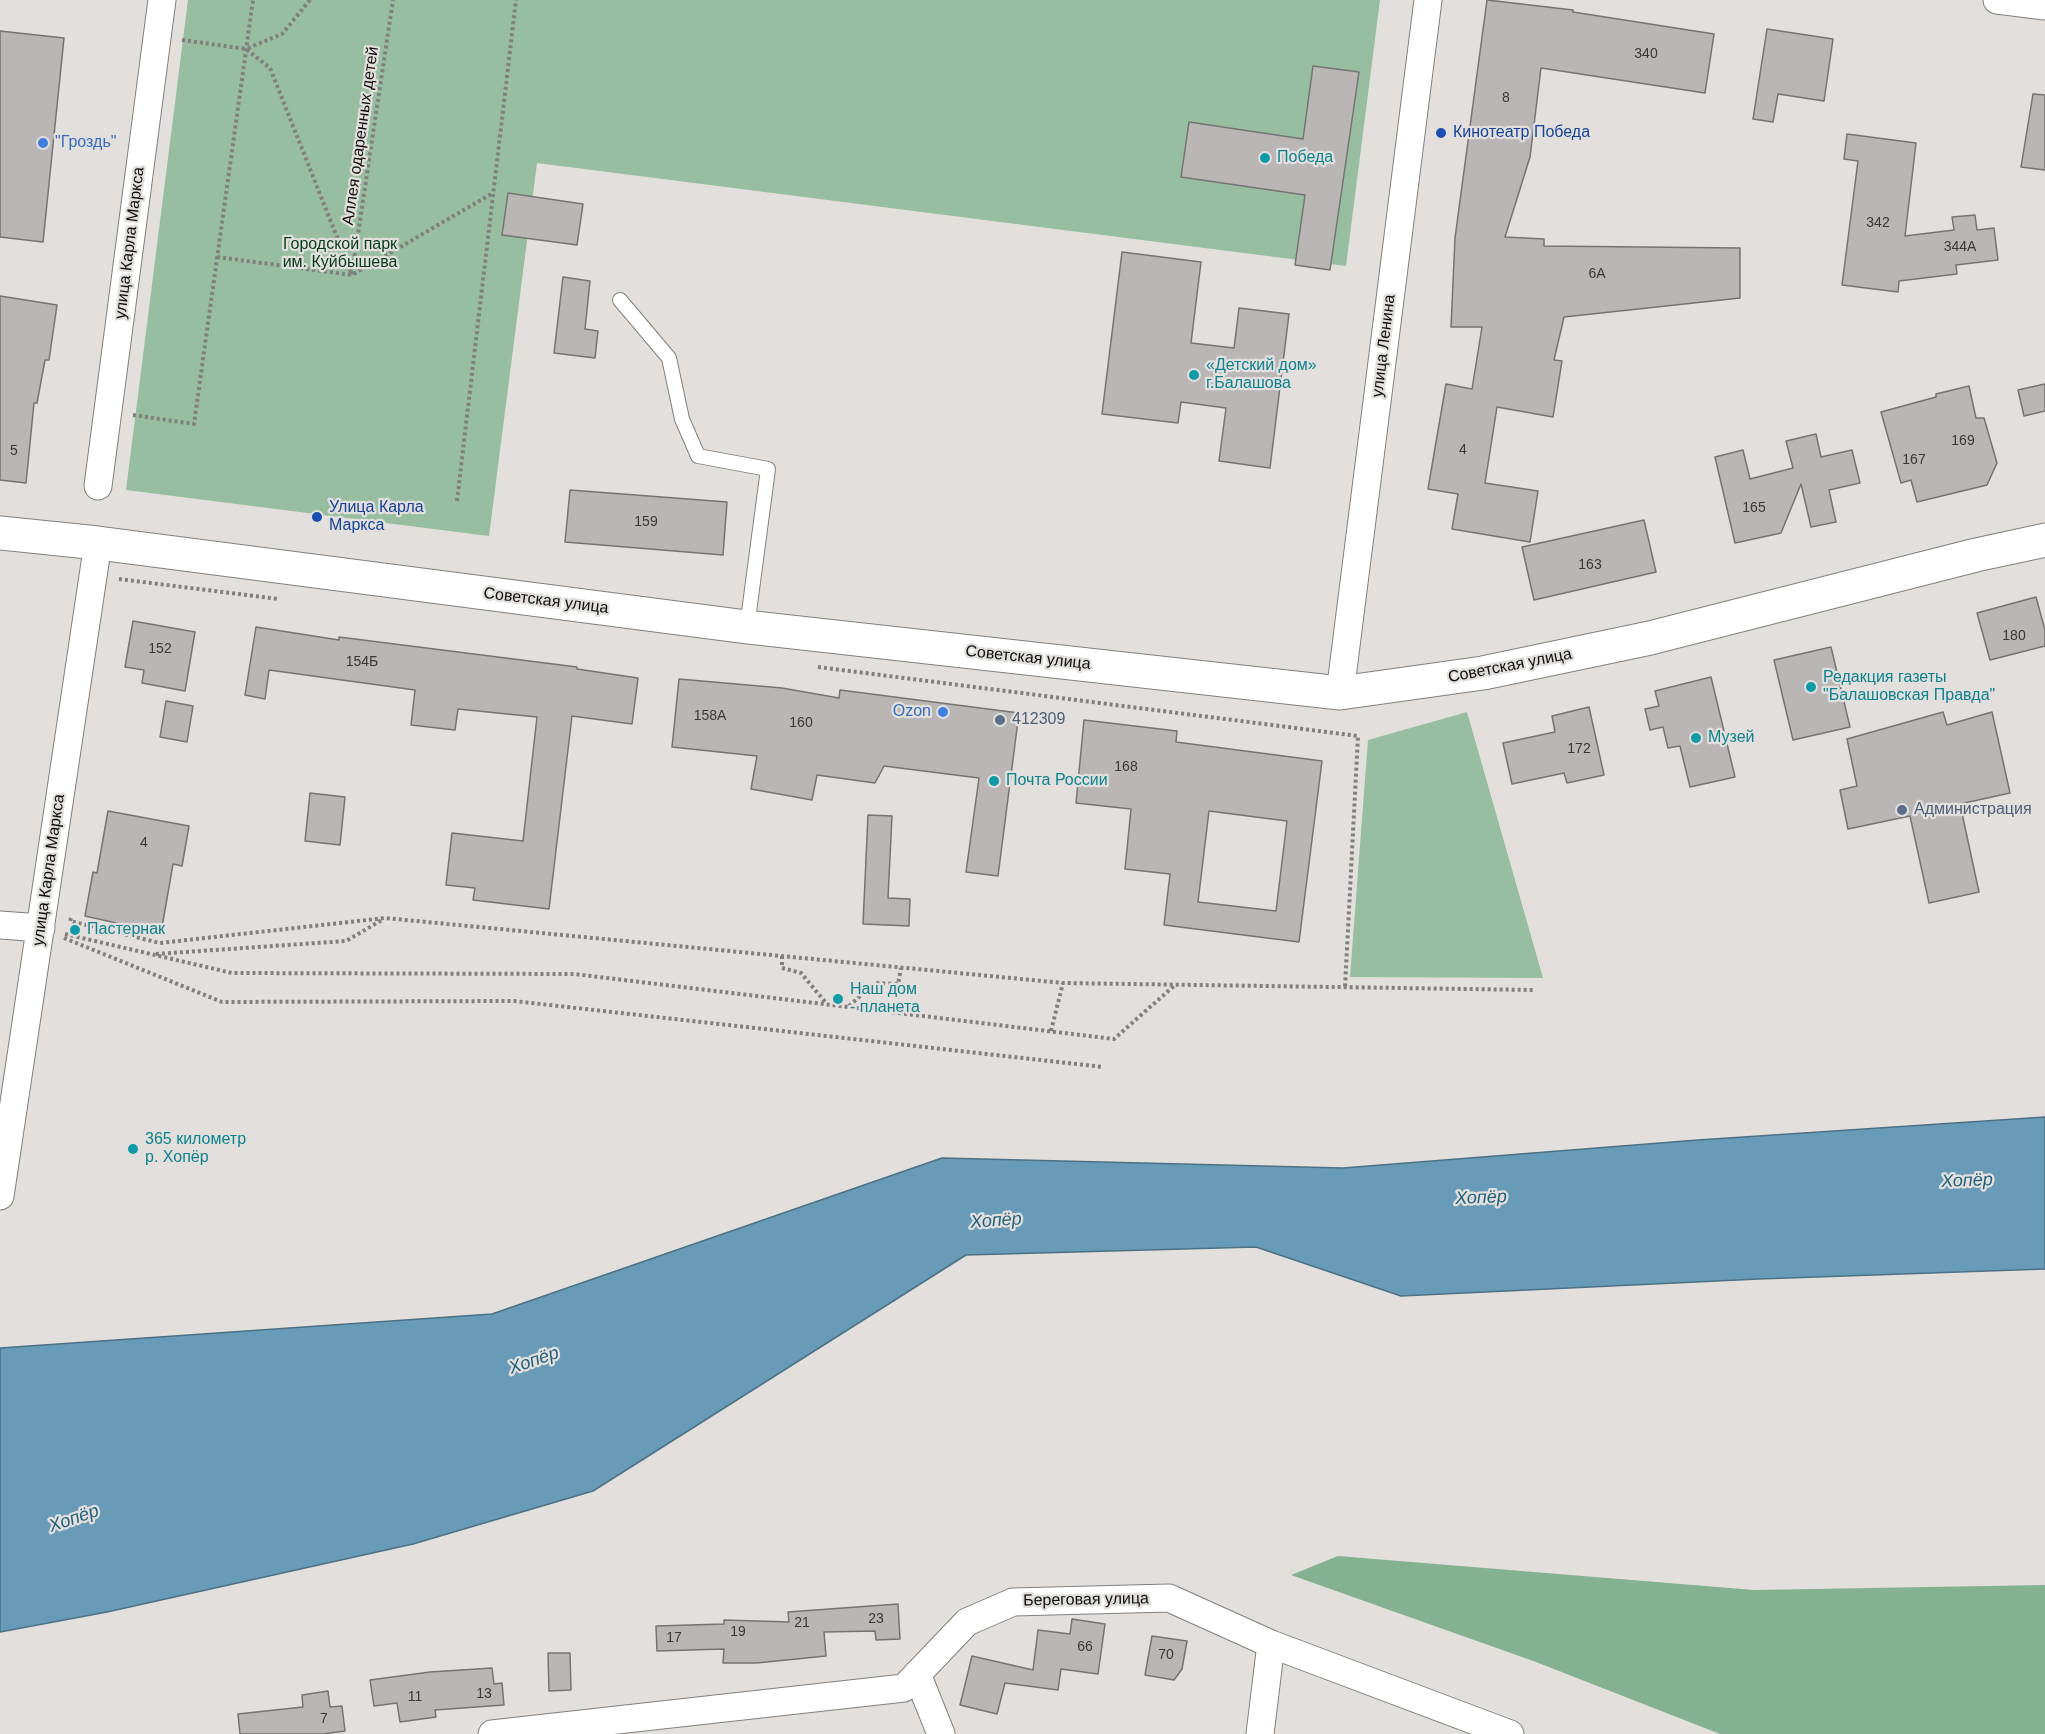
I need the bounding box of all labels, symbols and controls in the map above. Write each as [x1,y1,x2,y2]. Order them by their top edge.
street label: Аллея одаренных детей [339,45,383,227]
house number: 340 [1634,46,1658,62]
house number: 8 [1502,90,1510,106]
place label: Кинотеатр Победа [1453,123,1590,143]
marker: Кинотеатр Победа [1434,126,1448,140]
place label: "Гроздь" [55,133,116,153]
marker: "Гроздь" [36,136,50,150]
place label: Победа [1277,148,1333,168]
marker: Победа [1258,151,1272,165]
street label: улица Карла Маркса [111,166,149,320]
house number: 342 [1866,215,1890,231]
park label: Городской парк им. Куйбышева [283,235,397,273]
house number: 344А [1944,239,1976,255]
house number: 6А [1588,266,1606,282]
street label: улица Ленина [1368,294,1400,398]
place label: «Детский дом» г.Балашова [1206,356,1317,394]
marker: «Детский дом» г.Балашова [1187,368,1201,382]
house number: 169 [1951,433,1975,449]
house number: 4 [1459,442,1467,458]
house number: 5 [10,443,18,459]
house number: 167 [1902,452,1926,468]
place label: Улица Карла Маркса [329,498,424,536]
house number: 165 [1742,500,1766,516]
marker: Улица Карла Маркса [310,510,324,524]
house number: 159 [634,514,658,530]
house number: 163 [1578,557,1602,573]
street label: Советская улица [482,584,610,618]
house number: 180 [2002,628,2026,644]
house number: 152 [148,641,172,657]
street label: Советская улица [965,642,1091,674]
street label: Советская улица [1447,645,1573,687]
house number: 154Б [346,654,378,670]
place label: Редакция газеты "Балашовская Правда" [1823,668,1995,706]
marker: Редакция газеты "Балашовская Правда" [1804,680,1818,694]
place label: Ozon [893,702,931,722]
marker: Ozon [936,705,950,719]
house number: 158А [694,708,726,724]
place label: 412309 [1012,710,1065,730]
marker: 412309 [993,713,1007,727]
house number: 160 [789,715,813,731]
place label: Музей [1708,728,1754,748]
marker: Музей [1689,731,1703,745]
house number: 172 [1567,741,1591,757]
house number: 168 [1114,759,1138,775]
place label: Почта России [1006,771,1108,791]
marker: Почта России [987,774,1001,788]
street label: улица Карла Маркса [29,793,69,947]
place label: Администрация [1914,800,2032,820]
marker: Администрация [1895,803,1909,817]
house number: 4 [140,835,148,851]
place label: Пастернак [87,920,165,940]
marker: Пастернак [68,923,82,937]
place label: Наш дом - планета [850,980,920,1018]
marker: Наш дом - планета [831,992,845,1006]
place label: 365 километр р. Хопёр [145,1130,246,1168]
marker: 365 километр р. Хопёр [126,1142,140,1156]
water label: Хопёр [1941,1169,1993,1193]
water label: Хопёр [1455,1186,1507,1210]
water label: Хопёр [970,1208,1022,1234]
water label: Хопёр [506,1342,562,1380]
water label: Хопёр [46,1500,102,1538]
street label: Береговая улица [1023,1589,1149,1611]
house number: 23 [868,1611,884,1627]
house number: 21 [794,1615,810,1631]
house number: 19 [730,1624,746,1640]
house number: 17 [666,1630,682,1646]
house number: 66 [1077,1639,1093,1655]
house number: 70 [1158,1647,1174,1663]
house number: 13 [476,1686,492,1702]
house number: 11 [408,1689,422,1705]
house number: 7 [320,1711,328,1727]

